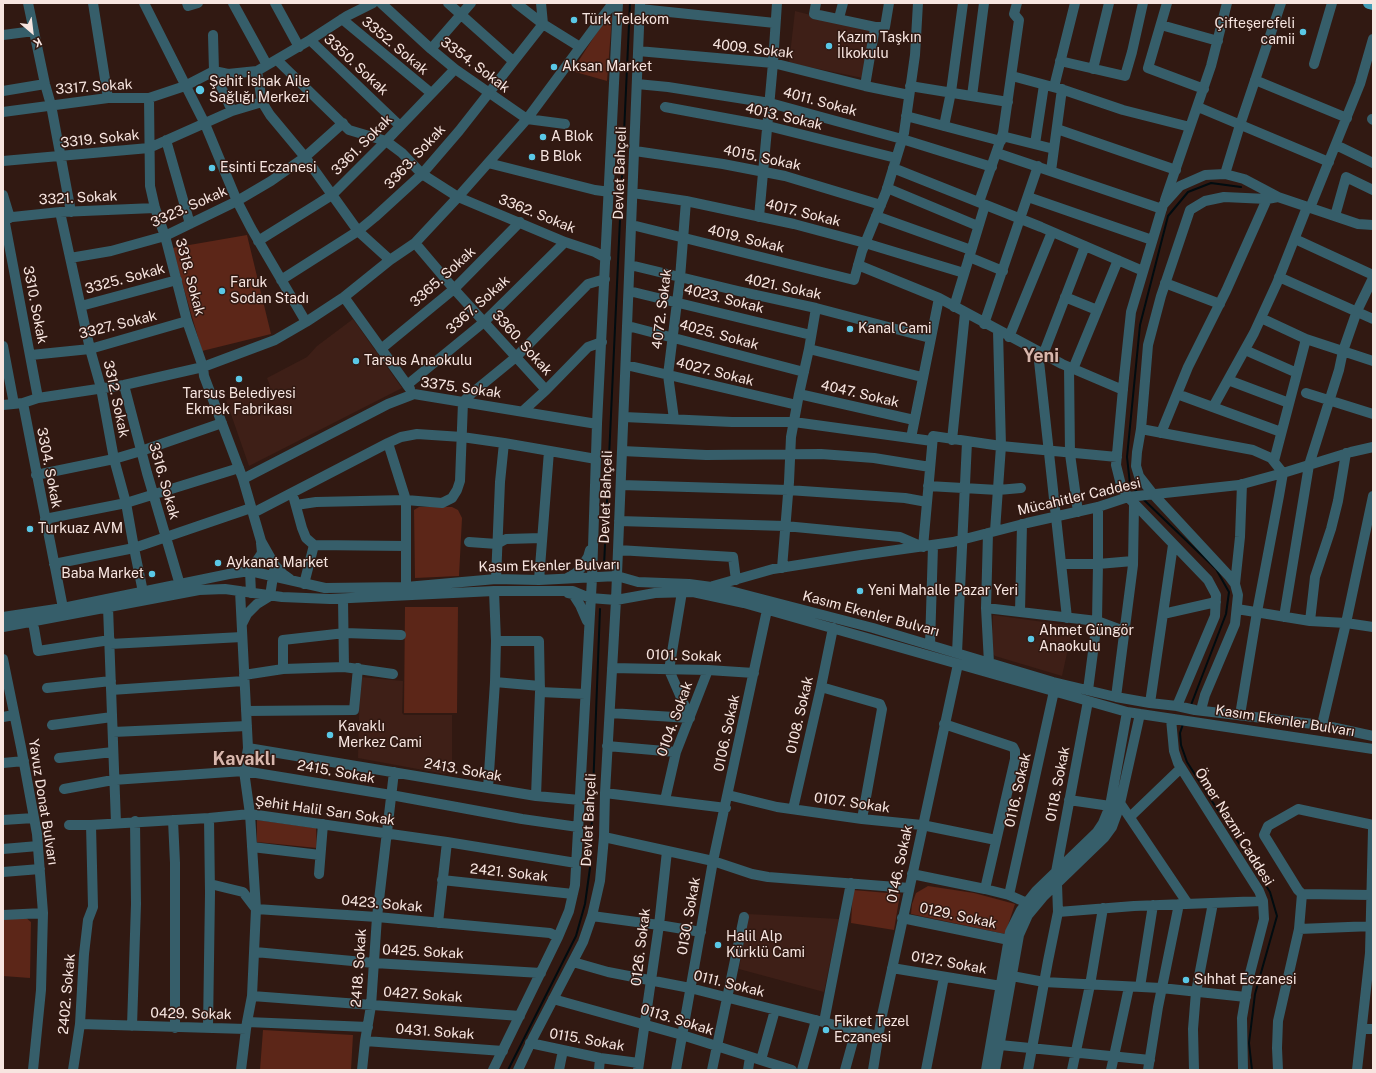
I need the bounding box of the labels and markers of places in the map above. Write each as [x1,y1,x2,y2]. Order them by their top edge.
place label: Türk Telekom [582,12,669,28]
marker: Türk Telekom [569,15,579,25]
place label: Çifteşerefeli camii [1215,16,1295,48]
marker: Çifteşerefeli camii [1298,27,1308,37]
place label: Kazım Taşkın İlkokulu [837,30,922,62]
marker: Kazım Taşkın İlkokulu [824,41,834,51]
place label: Aksan Market [562,59,652,75]
marker: Aksan Market [549,62,559,72]
place label: Şehit İshak Aile Sağlığı Merkezi [209,74,310,106]
marker: Şehit İshak Aile Sağlığı Merkezi [194,84,206,96]
place label: A Blok [551,129,593,145]
marker: A Blok [538,132,548,142]
place label: B Blok [540,149,582,165]
marker: B Blok [527,152,537,162]
place label: Esinti Eczanesi [220,160,316,176]
marker: Esinti Eczanesi [207,163,217,173]
place label: Faruk Sodan Stadı [230,275,309,308]
marker: Faruk Sodan Stadı [217,286,227,296]
place label: Kanal Cami [858,321,931,337]
marker: Kanal Cami [845,324,855,334]
place label: Tarsus Anaokulu [364,353,472,369]
marker: Tarsus Anaokulu [351,356,361,366]
marker: Tarsus Belediyesi Ekmek Fabrikası [234,374,244,384]
place label: Tarsus Belediyesi Ekmek Fabrikası [182,386,296,418]
place label: Turkuaz AVM [38,521,123,537]
marker: Turkuaz AVM [25,524,35,534]
place label: Aykanat Market [226,555,328,571]
marker: Aykanat Market [213,558,223,568]
place label: Baba Market [61,566,144,582]
marker: Baba Market [147,569,157,579]
place label: Yeni Mahalle Pazar Yeri [868,583,1018,599]
marker: Yeni Mahalle Pazar Yeri [855,586,865,596]
place label: Ahmet Güngör Anaokulu [1039,623,1134,656]
marker: Ahmet Güngör Anaokulu [1026,634,1036,644]
place label: Kavaklı Merkez Cami [338,719,422,752]
marker: Kavaklı Merkez Cami [325,730,335,740]
place label: Halil Alp Kürklü Cami [726,929,805,962]
marker: Halil Alp Kürklü Cami [713,940,723,950]
place label: Sıhhat Eczanesi [1194,972,1296,988]
marker: Sıhhat Eczanesi [1181,975,1191,985]
place label: Fikret Tezel Eczanesi [834,1014,910,1046]
marker: Fikret Tezel Eczanesi [821,1025,831,1035]

